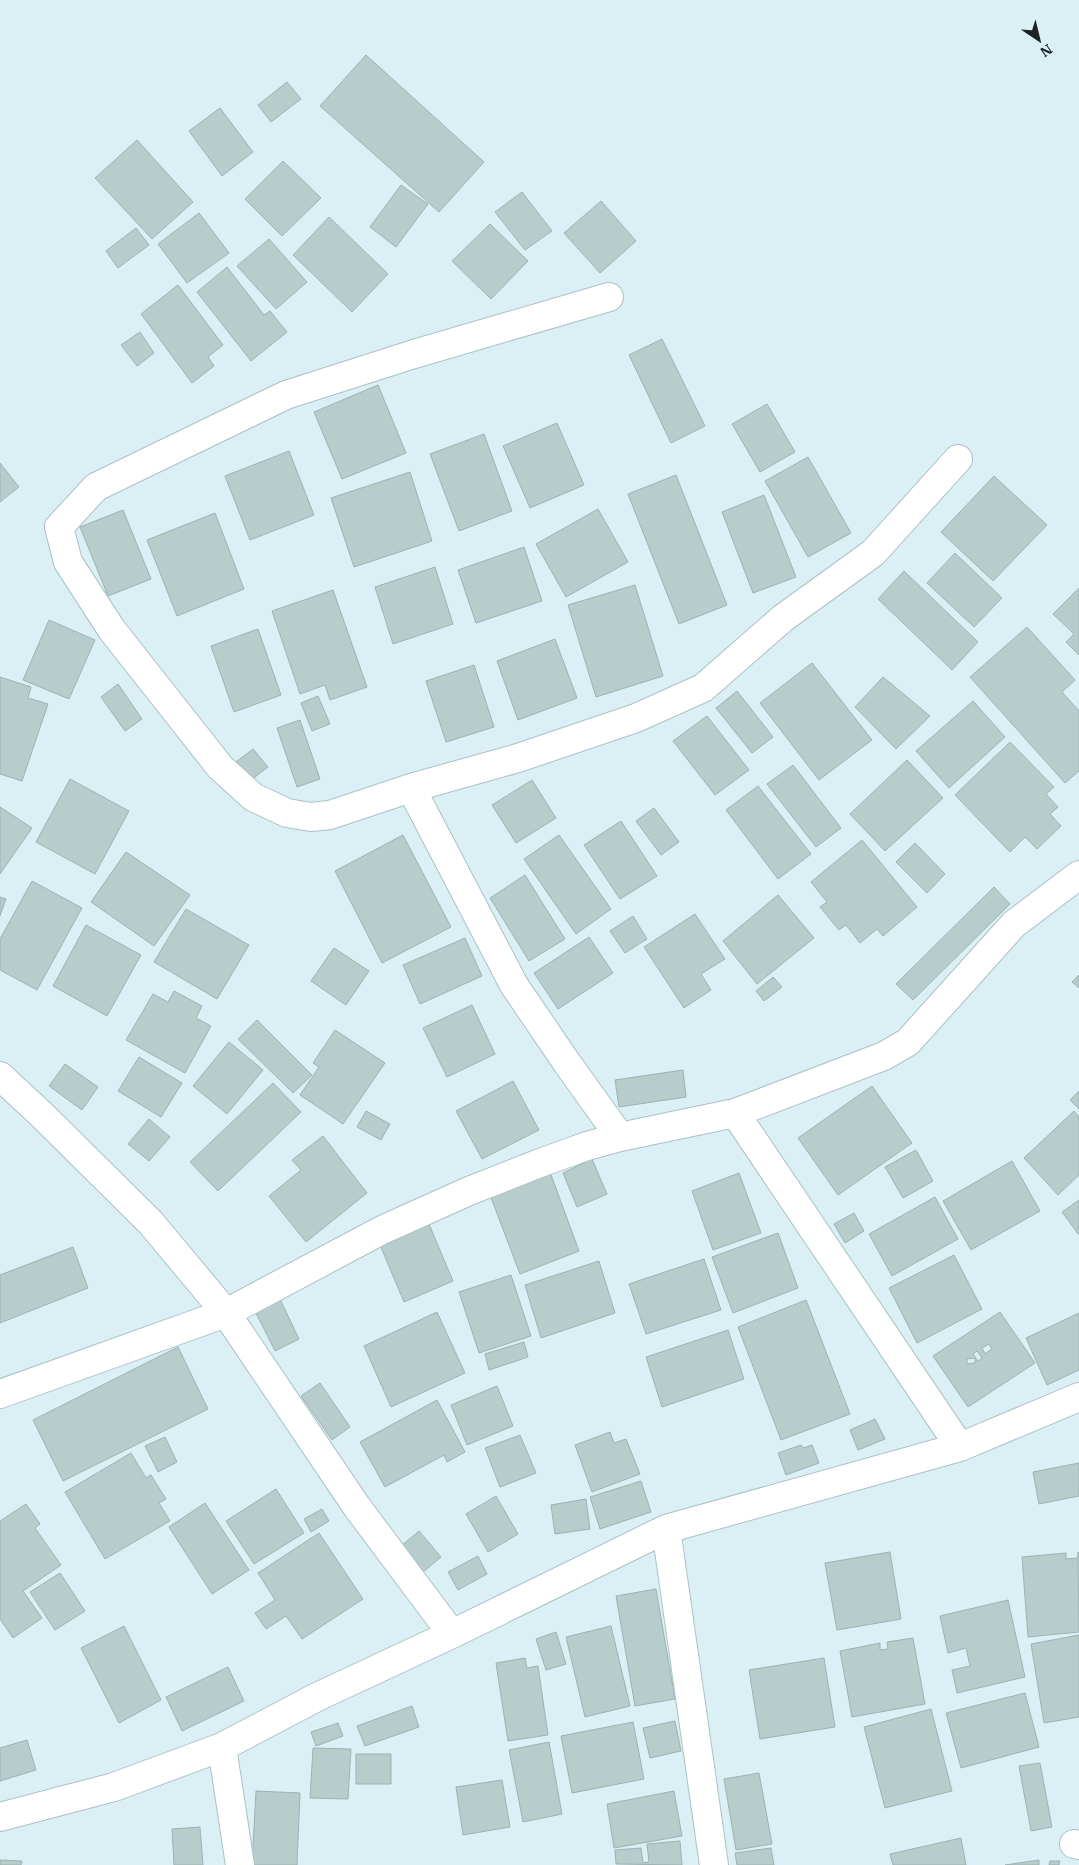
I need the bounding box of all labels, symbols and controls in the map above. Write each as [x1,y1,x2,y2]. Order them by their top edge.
north arrow [1014,15,1064,65]
text: N [1037,40,1056,61]

